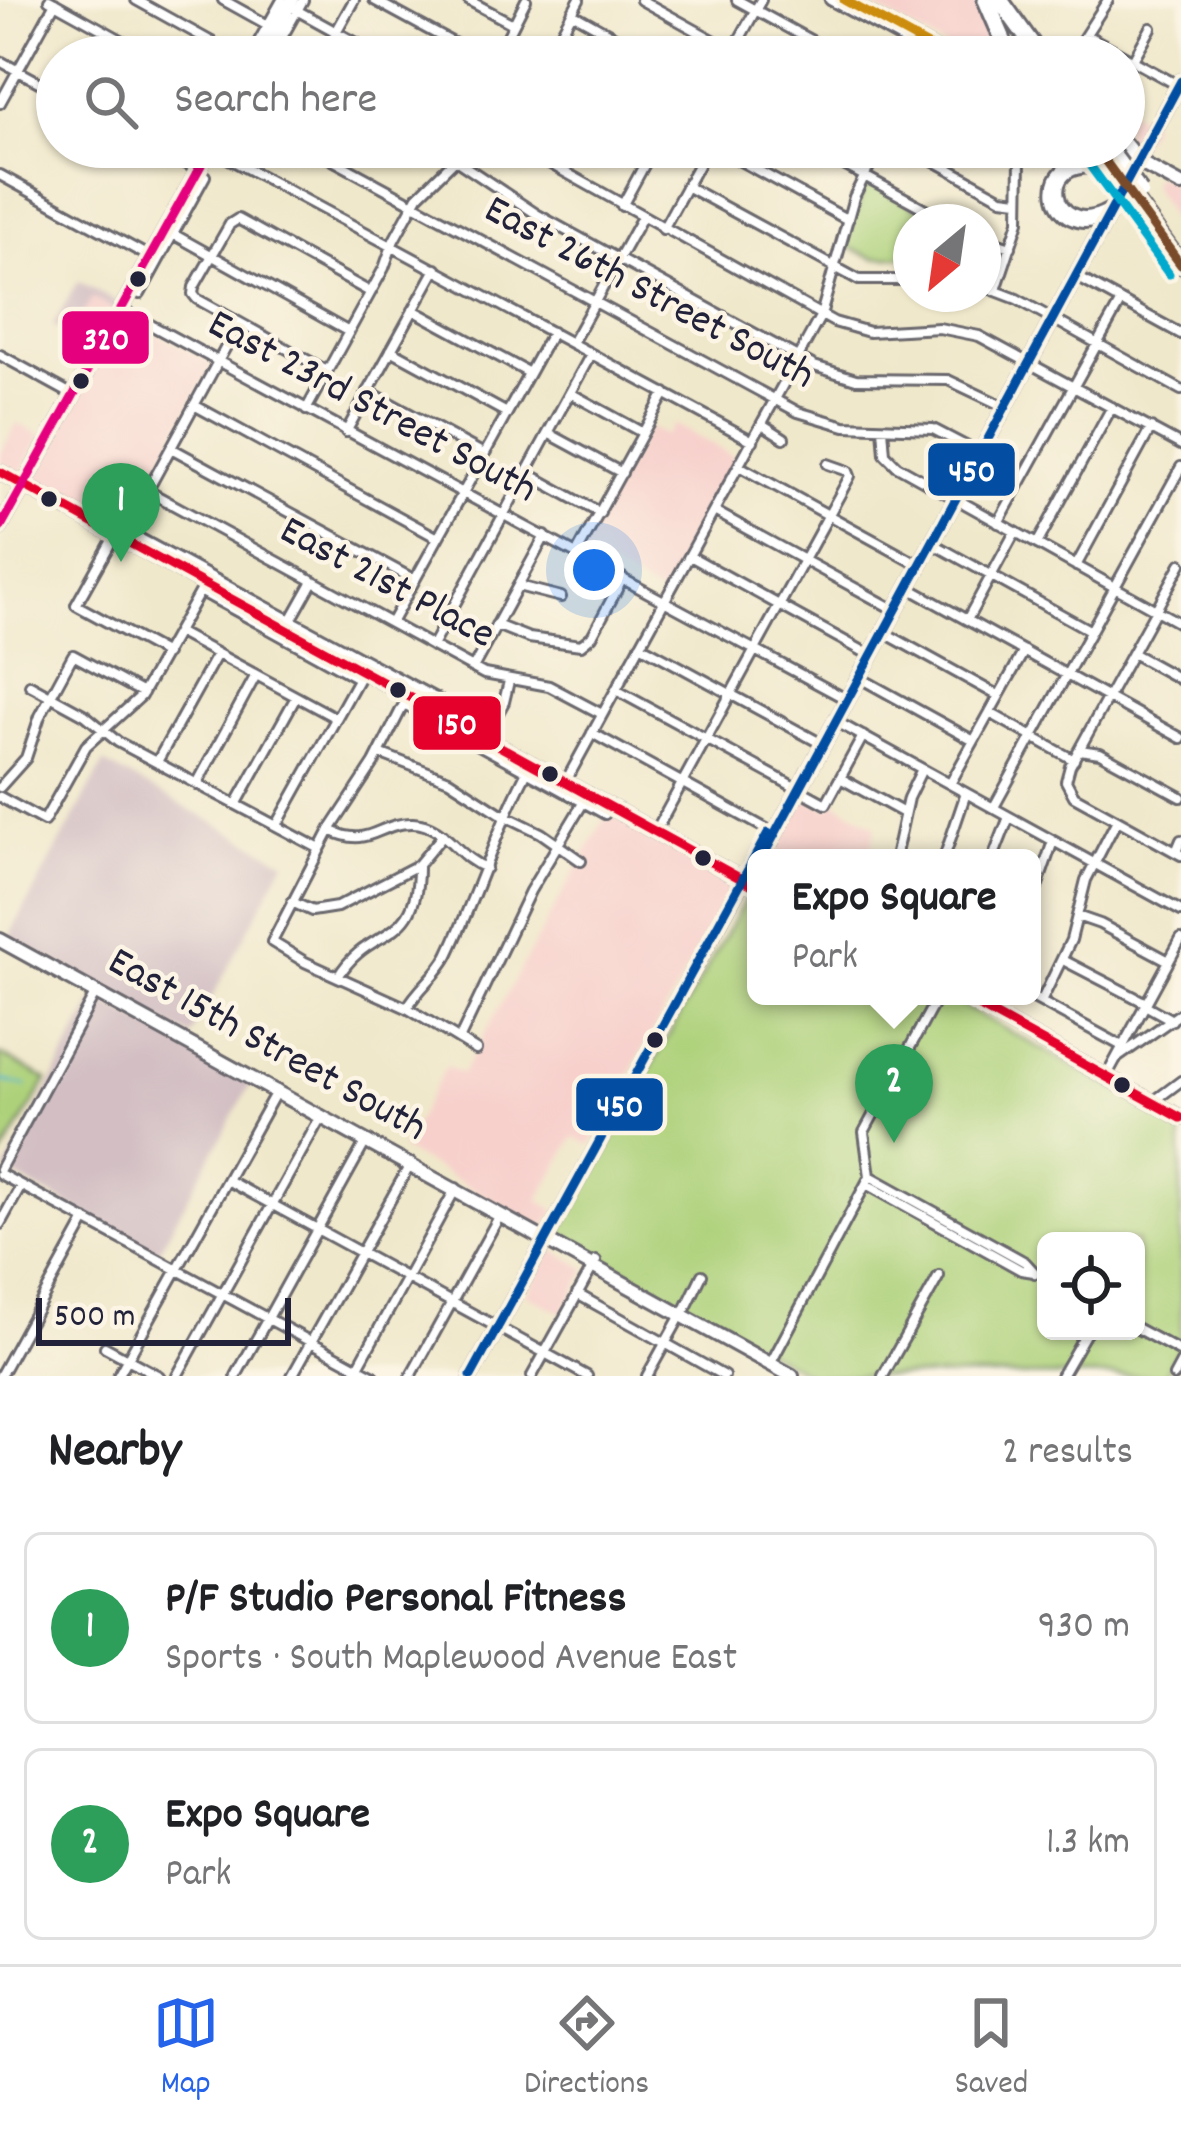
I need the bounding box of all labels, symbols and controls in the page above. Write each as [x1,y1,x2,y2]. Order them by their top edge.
search box [36,36,1145,168]
icon: search [78,69,144,135]
text: Search here [174,70,377,134]
street label: East 26th Street South [472,182,824,408]
north arrow [893,204,1001,312]
unlabelled marker [127,268,149,290]
street label: East 23rd Street South [196,297,546,521]
line badge: 320 [60,309,151,366]
text: 320 [82,319,130,366]
unlabelled marker [70,370,92,392]
line badge: 450 [926,441,1017,498]
text: 450 [949,451,995,498]
pin: 1 [82,463,160,562]
unlabelled marker [38,488,60,510]
street label: East 21st Place [268,503,504,667]
your location [564,540,624,600]
unlabelled marker [387,679,409,701]
line badge: 150 [411,694,503,752]
text: 150 [437,704,477,751]
unlabelled marker [539,763,561,785]
unlabelled marker [692,847,714,869]
popup [747,849,1041,1005]
text: Expo Square [791,868,997,932]
text: Park [791,932,858,987]
street label: East 15th Street South [96,934,436,1160]
unlabelled marker [644,1029,666,1051]
pin: 2 [855,1044,933,1143]
unlabelled marker [1111,1074,1133,1096]
line badge: 450 [574,1076,665,1133]
text: 450 [597,1086,643,1133]
map controls [1037,1232,1145,1340]
button: locate [1037,1232,1145,1340]
scale bar [36,1292,291,1345]
text: 500 m [54,1295,135,1342]
text: Nearby [48,1418,181,1490]
text: 2 results [1002,1427,1133,1482]
text: P/F Studio Personal Fitness [165,1569,626,1633]
text: 1 [86,1601,94,1656]
text: 930 m [1038,1601,1130,1656]
text: Sports · South Maplewood Avenue East [165,1633,737,1688]
text: Expo Square [165,1785,370,1849]
text: 2 [81,1817,99,1872]
text: 1.3 km [1046,1817,1130,1872]
text: Park [165,1849,231,1904]
tab: Map [153,1990,219,2109]
tab: Directions [524,1990,649,2109]
tab: Saved [955,1990,1028,2109]

